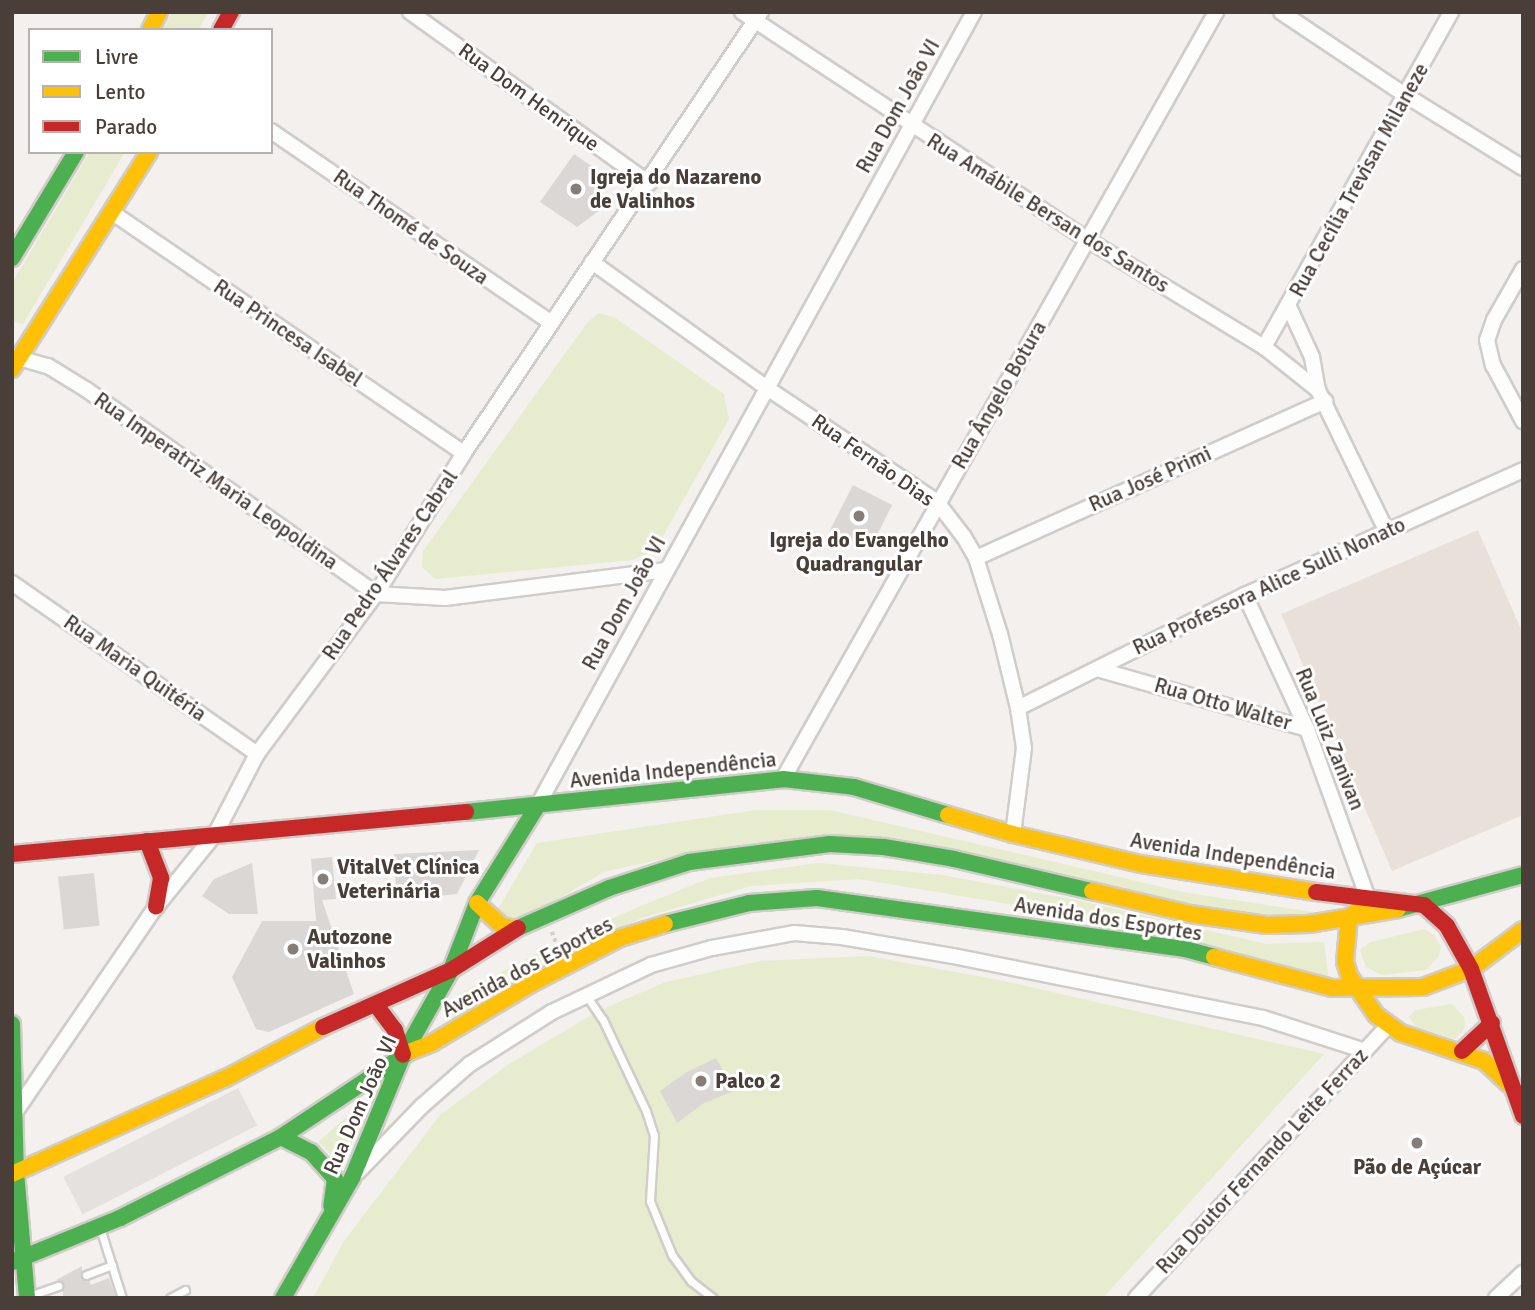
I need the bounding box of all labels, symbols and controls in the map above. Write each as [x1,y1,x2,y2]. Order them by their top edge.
legend [28,28,273,154]
street label: Rua Dom João VI [851,35,945,177]
street label: Rua Dom Henrique [454,38,604,156]
text: Livre [95,44,138,70]
street label: Rua Cecília Trevisan Milaneze [1284,59,1434,301]
text: Lento [95,79,145,105]
text: Parado [95,114,157,140]
street label: Rua Amábile Bersan dos Santos [922,128,1174,298]
street label: Rua Thomé de Souza [328,164,494,290]
place label: Igreja do Nazareno de Valinhos [590,164,761,214]
marker: Igreja do Nazareno de Valinhos [568,181,584,197]
street label: Rua Princesa Isabel [209,274,367,392]
street label: Rua Ângelo Botura [946,316,1052,474]
street label: Rua Imperatriz Maria Leopoldina [89,387,343,575]
street label: Rua Fernão Dias [807,408,939,512]
street label: Rua José Primi [1085,441,1215,517]
street label: Rua Pedro Álvares Cabral [317,465,463,665]
marker: Igreja do Evangelho Quadrangular [851,508,867,524]
street label: Rua Professora Alice Sulli Nonato [1129,512,1409,660]
place label: Igreja do Evangelho Quadrangular [769,527,949,577]
street label: Rua Dom João VI [577,532,671,674]
street label: Rua Maria Quitéria [59,609,211,727]
street label: Rua Luiz Zanivan [1290,664,1370,814]
street label: Rua Otto Walter [1151,672,1295,736]
street label: Avenida Independência [568,747,778,793]
street label: Avenida Independência [1128,827,1338,885]
place label: VitalVet Clínica Veterinária [337,854,480,904]
marker: VitalVet Clínica Veterinária [315,871,331,887]
street label: Avenida dos Esportes [1012,892,1204,946]
street label: Avenida dos Esportes [437,911,617,1023]
place label: Autozone Valinhos [307,924,392,974]
marker: Autozone Valinhos [285,941,301,957]
street label: Rua Dom João VI [318,1032,402,1178]
street label: Rua Doutor Fernando Leite Ferraz [1151,1043,1373,1279]
place label: Palco 2 [715,1068,781,1094]
marker: Palco 2 [693,1073,709,1089]
marker: Pão de Açúcar [1409,1135,1425,1151]
place label: Pão de Açúcar [1353,1154,1481,1180]

